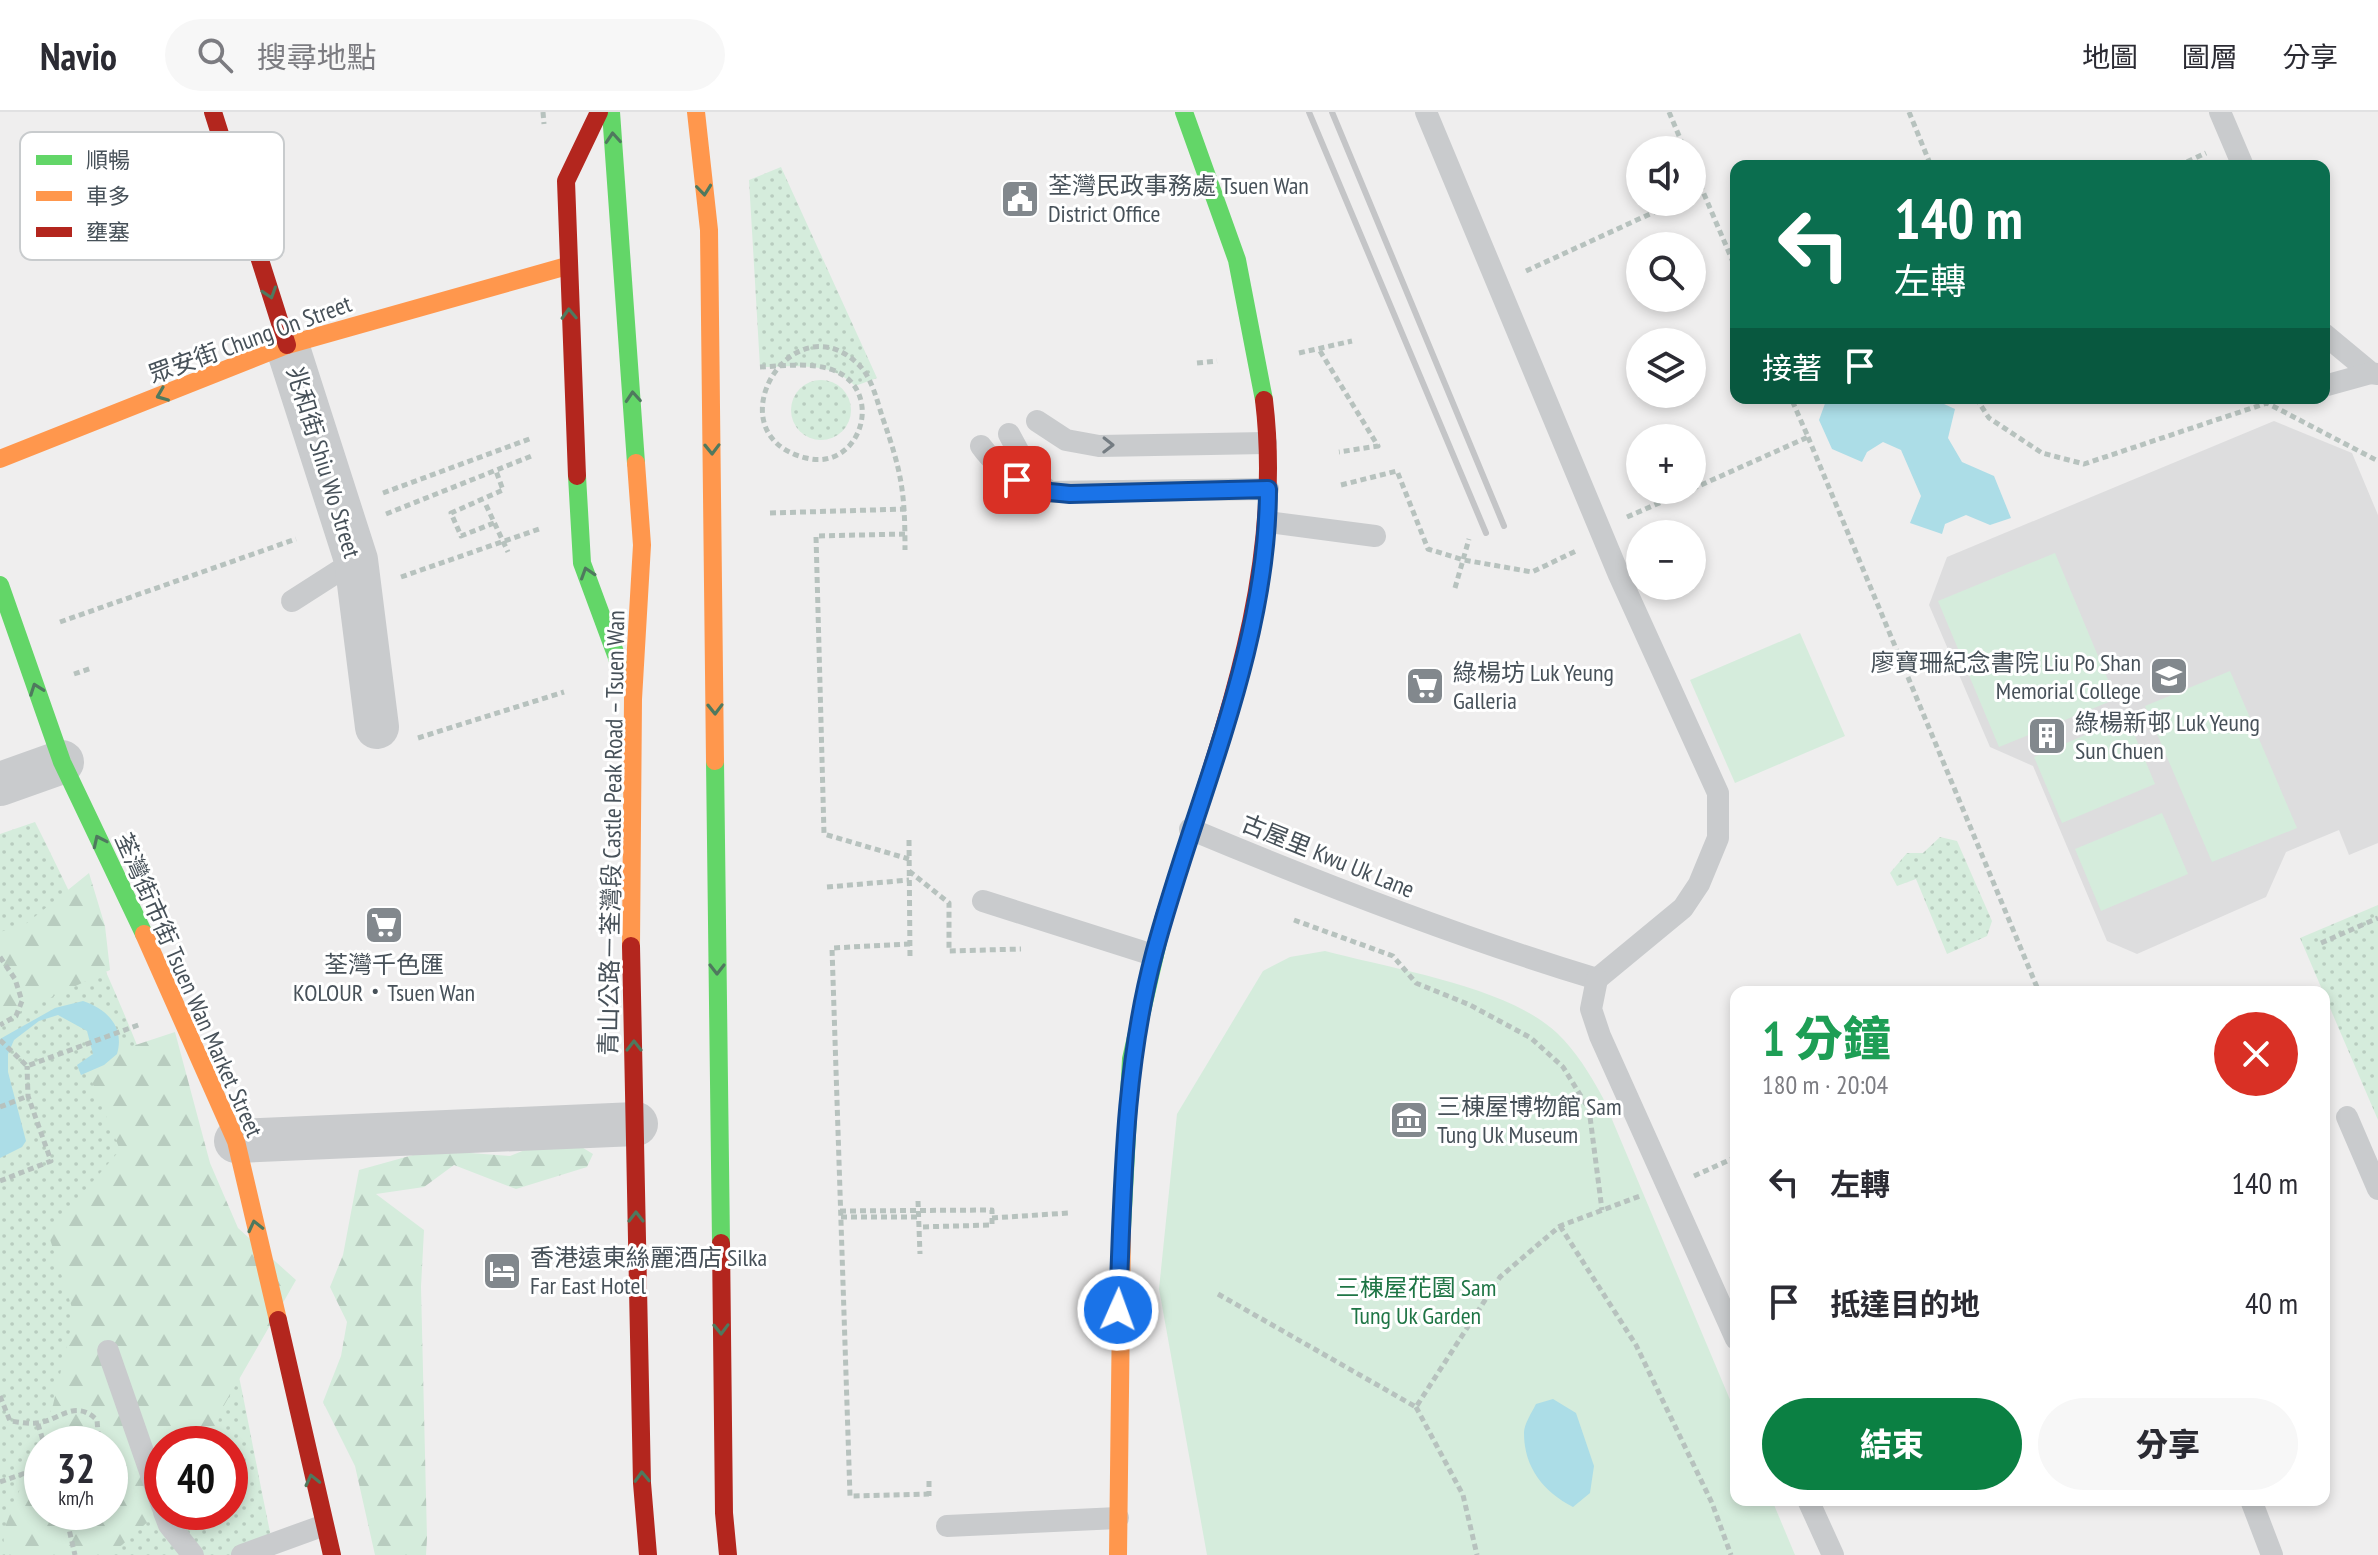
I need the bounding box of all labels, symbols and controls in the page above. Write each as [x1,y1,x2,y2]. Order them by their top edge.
search box [165,19,725,91]
text: Navio [40,31,117,80]
icon: search [193,33,237,77]
text: 搜尋地點 [257,37,377,76]
text: 地圖 [2082,38,2138,75]
text: 圖層 [2182,38,2238,75]
text: 分享 [2282,38,2338,75]
one-way arrow [605,131,622,144]
legend [20,132,284,260]
map controls [1626,136,1706,600]
button: sound [1626,136,1706,216]
text: 順暢 [86,146,130,174]
place label: 荃灣民政事務處 Tsuen Wan District Office [1048,170,1309,229]
public building icon: 荃灣民政事務處 Tsuen Wan District Office [999,178,1041,220]
text: 車多 [86,182,130,210]
text: 140 m [1894,182,2023,254]
one-way arrow [696,183,713,196]
icon: left [1762,192,1866,296]
text: 壅塞 [86,218,130,246]
button: search [1626,232,1706,312]
text: 左轉 [1894,257,1966,304]
one-way arrow [261,286,277,300]
street label: 眾安街 Chung On Street [144,288,356,390]
one-way arrow [561,307,578,320]
button: layers [1626,328,1706,408]
icon: arrive [1838,344,1882,388]
text: 接著 [1762,348,1822,387]
street label: 兆和街 Shiu Wo Street [280,362,368,562]
one-way arrow [156,385,170,402]
one-way arrow [625,391,642,404]
button: + [1626,424,1706,504]
one-way arrow [1102,437,1115,454]
one-way arrow [703,443,721,456]
pin [983,446,1051,514]
icon: arrive [995,458,1039,502]
button: − [1626,520,1706,600]
one-way arrow [580,567,596,581]
street label: 青山公路－荃灣段 Castle Peak Road – Tsuen Wan [593,610,631,1056]
place label: 廖寶珊紀念書院 Liu Po Shan Memorial College [1871,647,2141,706]
school or university icon: 廖寶珊紀念書院 Liu Po Shan Memorial College [2148,655,2190,697]
place label: 綠楊坊 Luk Yeung Galleria [1453,657,1614,716]
supermarket icon: 綠楊坊 Luk Yeung Galleria [1404,665,1446,707]
one-way arrow [29,683,45,697]
one-way arrow [706,703,724,716]
place label: 綠楊新邨 Luk Yeung Sun Chuen [2075,707,2260,766]
building icon: 綠楊新邨 Luk Yeung Sun Chuen [2026,715,2068,757]
street label: 古屋里 Kwu Uk Lane [1237,807,1419,905]
street label: 荃灣街市街 Tsuen Wan Market Street [108,828,270,1142]
one-way arrow [93,834,109,849]
supermarket icon: 荃灣千色匯 KOLOUR‧Tsuen Wan [363,904,405,946]
place label: 荃灣千色匯 KOLOUR‧Tsuen Wan [293,949,475,1008]
one-way arrow [708,963,726,976]
text: 1 分鐘 [1762,1007,1891,1069]
button: close [2214,1012,2298,1096]
one-way arrow [625,1039,643,1052]
text: 180 m · 20:04 [1762,1068,1888,1101]
place label: 三棟屋博物館 Sam Tung Uk Museum [1437,1091,1622,1150]
museum icon: 三棟屋博物館 Sam Tung Uk Museum [1388,1099,1430,1141]
icon: left [1762,1160,1806,1204]
text: 140 m [2232,1163,2298,1202]
text: 左轉 [1830,1164,1890,1203]
one-way arrow [627,1210,645,1223]
one-way arrow [247,1220,264,1233]
place label: 香港遠東絲麗酒店 Silka Far East Hotel [530,1242,767,1301]
hotel icon: 香港遠東絲麗酒店 Silka Far East Hotel [481,1250,523,1292]
position arrow [1076,1268,1160,1352]
park label: 三棟屋花園 Sam Tung Uk Garden [1336,1272,1496,1331]
icon: arrive [1762,1280,1806,1324]
text: 40 m [2245,1283,2298,1322]
text: 抵達目的地 [1830,1284,1980,1323]
one-way arrow [712,1323,730,1336]
button: 結束 [1762,1398,2022,1490]
button: 分享 [2038,1398,2298,1490]
speed limit sign: 40 [144,1426,248,1530]
text: 32 [57,1442,95,1494]
one-way arrow [634,1470,651,1483]
one-way arrow [304,1473,321,1487]
text: km/h [58,1485,94,1511]

